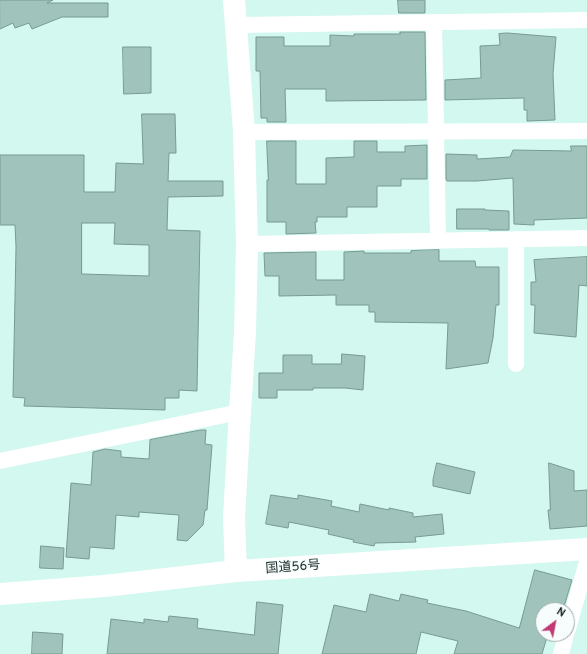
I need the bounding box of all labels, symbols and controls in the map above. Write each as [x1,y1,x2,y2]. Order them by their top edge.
street label: 国道56号 [265,558,321,578]
north arrow [535,602,575,642]
text: N [554,605,568,621]

